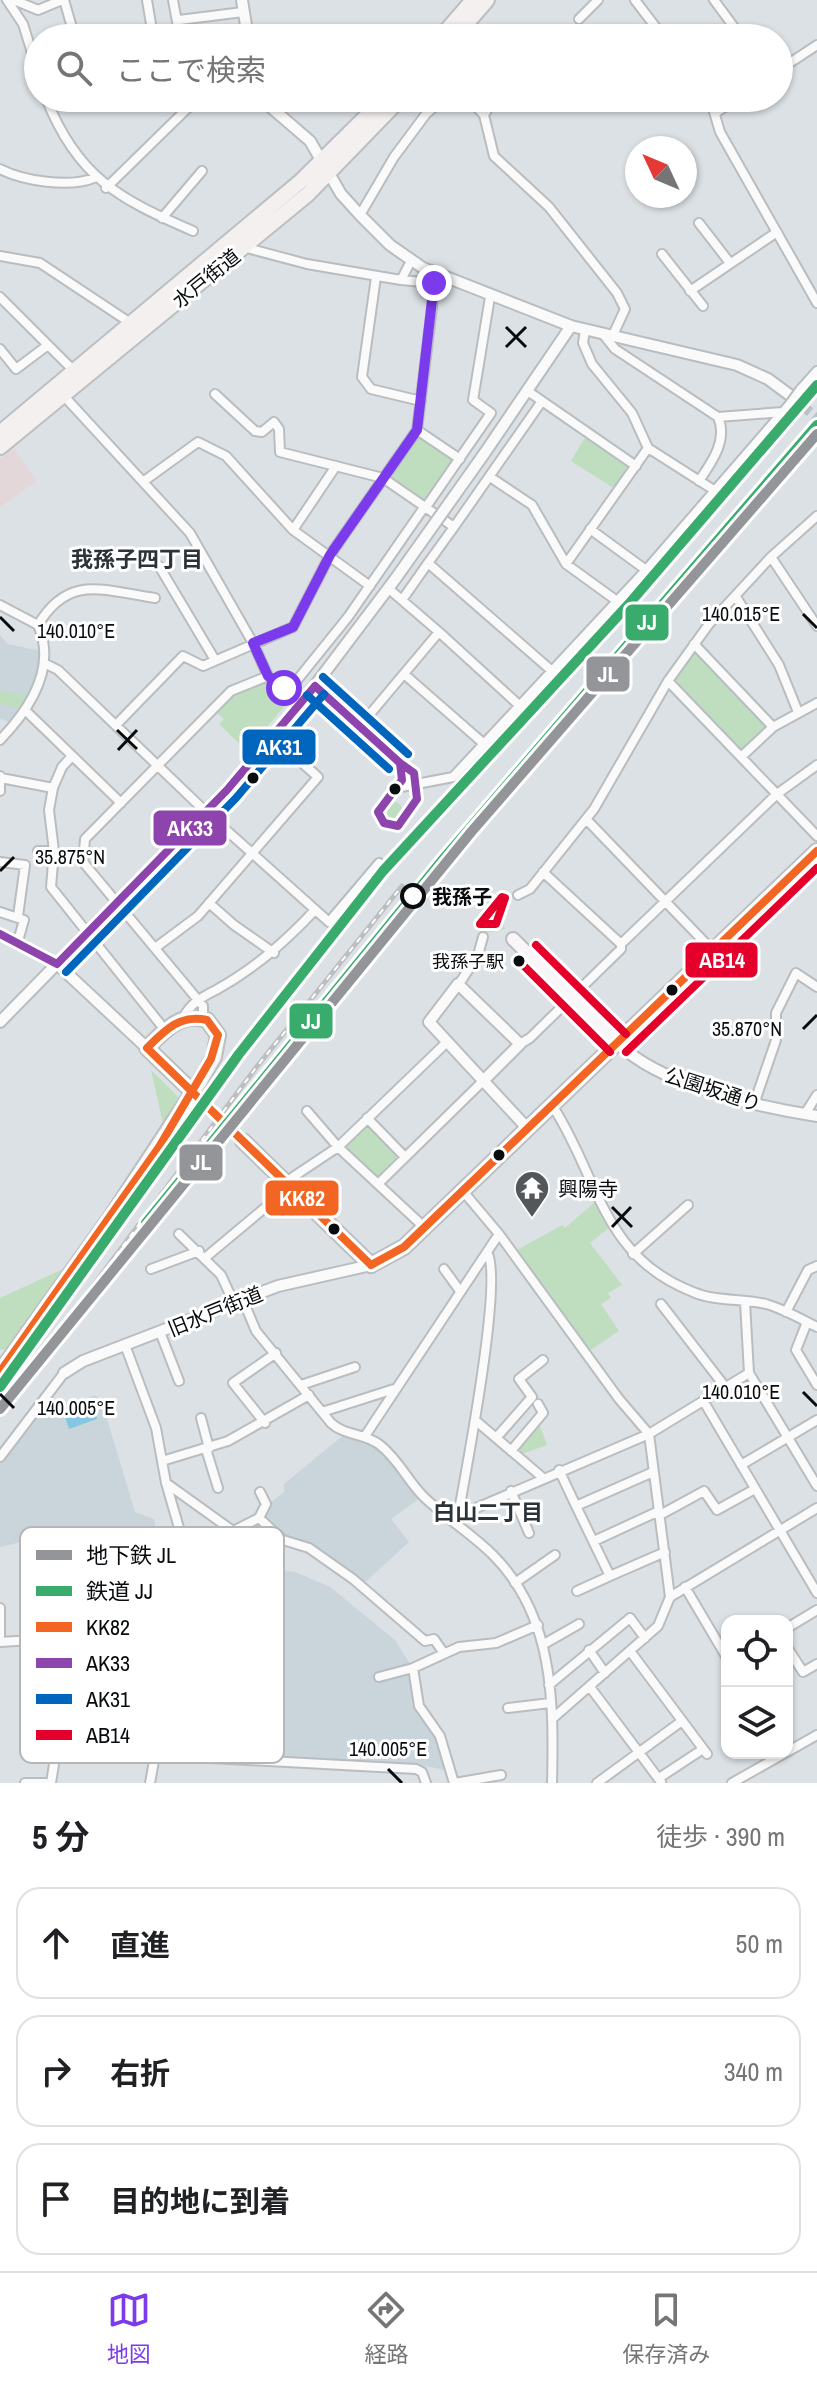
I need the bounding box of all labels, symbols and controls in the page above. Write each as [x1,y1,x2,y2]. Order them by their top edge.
search box [24,24,793,112]
icon: search [52,46,96,90]
text: ここで検索 [116,50,266,90]
north arrow [625,136,697,208]
street label: 水戸街道 [166,242,246,314]
route end [416,265,452,301]
district label: 我孫子四丁目 [71,544,203,574]
text: 140.015°E [702,600,780,627]
line badge: JJ [624,603,670,642]
text: JJ [637,607,657,637]
text: 140.010°E [37,617,115,644]
line badge: JL [585,655,631,693]
text: JL [597,659,619,689]
route start [266,670,302,706]
line badge: AK31 [241,728,317,766]
text: AK31 [256,732,303,762]
unlabelled marker [245,770,261,786]
unlabelled marker [387,781,403,797]
line badge: AK33 [152,809,228,847]
text: AK33 [167,813,213,843]
text: 35.875°N [35,843,105,870]
place label: 我孫子 [432,883,492,910]
marker: 我孫子 [401,884,425,908]
line badge: AB14 [684,941,759,979]
text: AB14 [699,945,745,975]
place label: 我孫子駅 [432,949,504,974]
marker: 我孫子駅 [511,953,527,969]
unlabelled marker [664,982,680,998]
line badge: JJ [288,1002,334,1040]
text: JJ [301,1006,321,1036]
text: 35.870°N [712,1015,782,1042]
street label: 公園坂通り [661,1061,765,1117]
line badge: JL [178,1143,224,1182]
text: JL [190,1147,212,1177]
unlabelled marker [491,1147,507,1163]
temple icon: 興陽寺 [513,1169,551,1219]
place label: 興陽寺 [558,1175,618,1202]
line badge: KK82 [264,1179,340,1217]
text: KK82 [279,1183,325,1213]
unlabelled marker [326,1221,342,1237]
street label: 旧水戸街道 [164,1280,266,1342]
text: 140.010°E [702,1378,780,1405]
text: 140.005°E [37,1394,115,1421]
district label: 白山二丁目 [433,1497,543,1527]
legend [20,1527,284,1763]
text: 地下鉄 JL [86,1540,176,1570]
text: 鉄道 JJ [86,1576,153,1606]
text: KK82 [86,1612,130,1642]
map controls [721,1615,793,1759]
button: locate [721,1615,793,1687]
text: AK33 [85,1648,130,1678]
text: AK31 [85,1684,130,1714]
button: layers [721,1687,793,1759]
text: AB14 [85,1720,130,1750]
text: 140.005°E [349,1735,427,1762]
text: 5 分 [32,1814,89,1860]
text: 徒歩 · 390 m [656,1819,785,1854]
icon: ahead [34,1921,78,1965]
text: 直進 [110,1925,170,1965]
text: 50 m [736,1926,783,1961]
icon: right [34,2049,78,2093]
text: 右折 [110,2053,170,2093]
text: 340 m [724,2054,783,2089]
icon: arrive [34,2177,78,2221]
text: 目的地に到着 [110,2181,290,2221]
tab: 地図 [107,2288,151,2369]
tab: 経路 [364,2288,408,2369]
tab: 保存済み [622,2288,710,2369]

